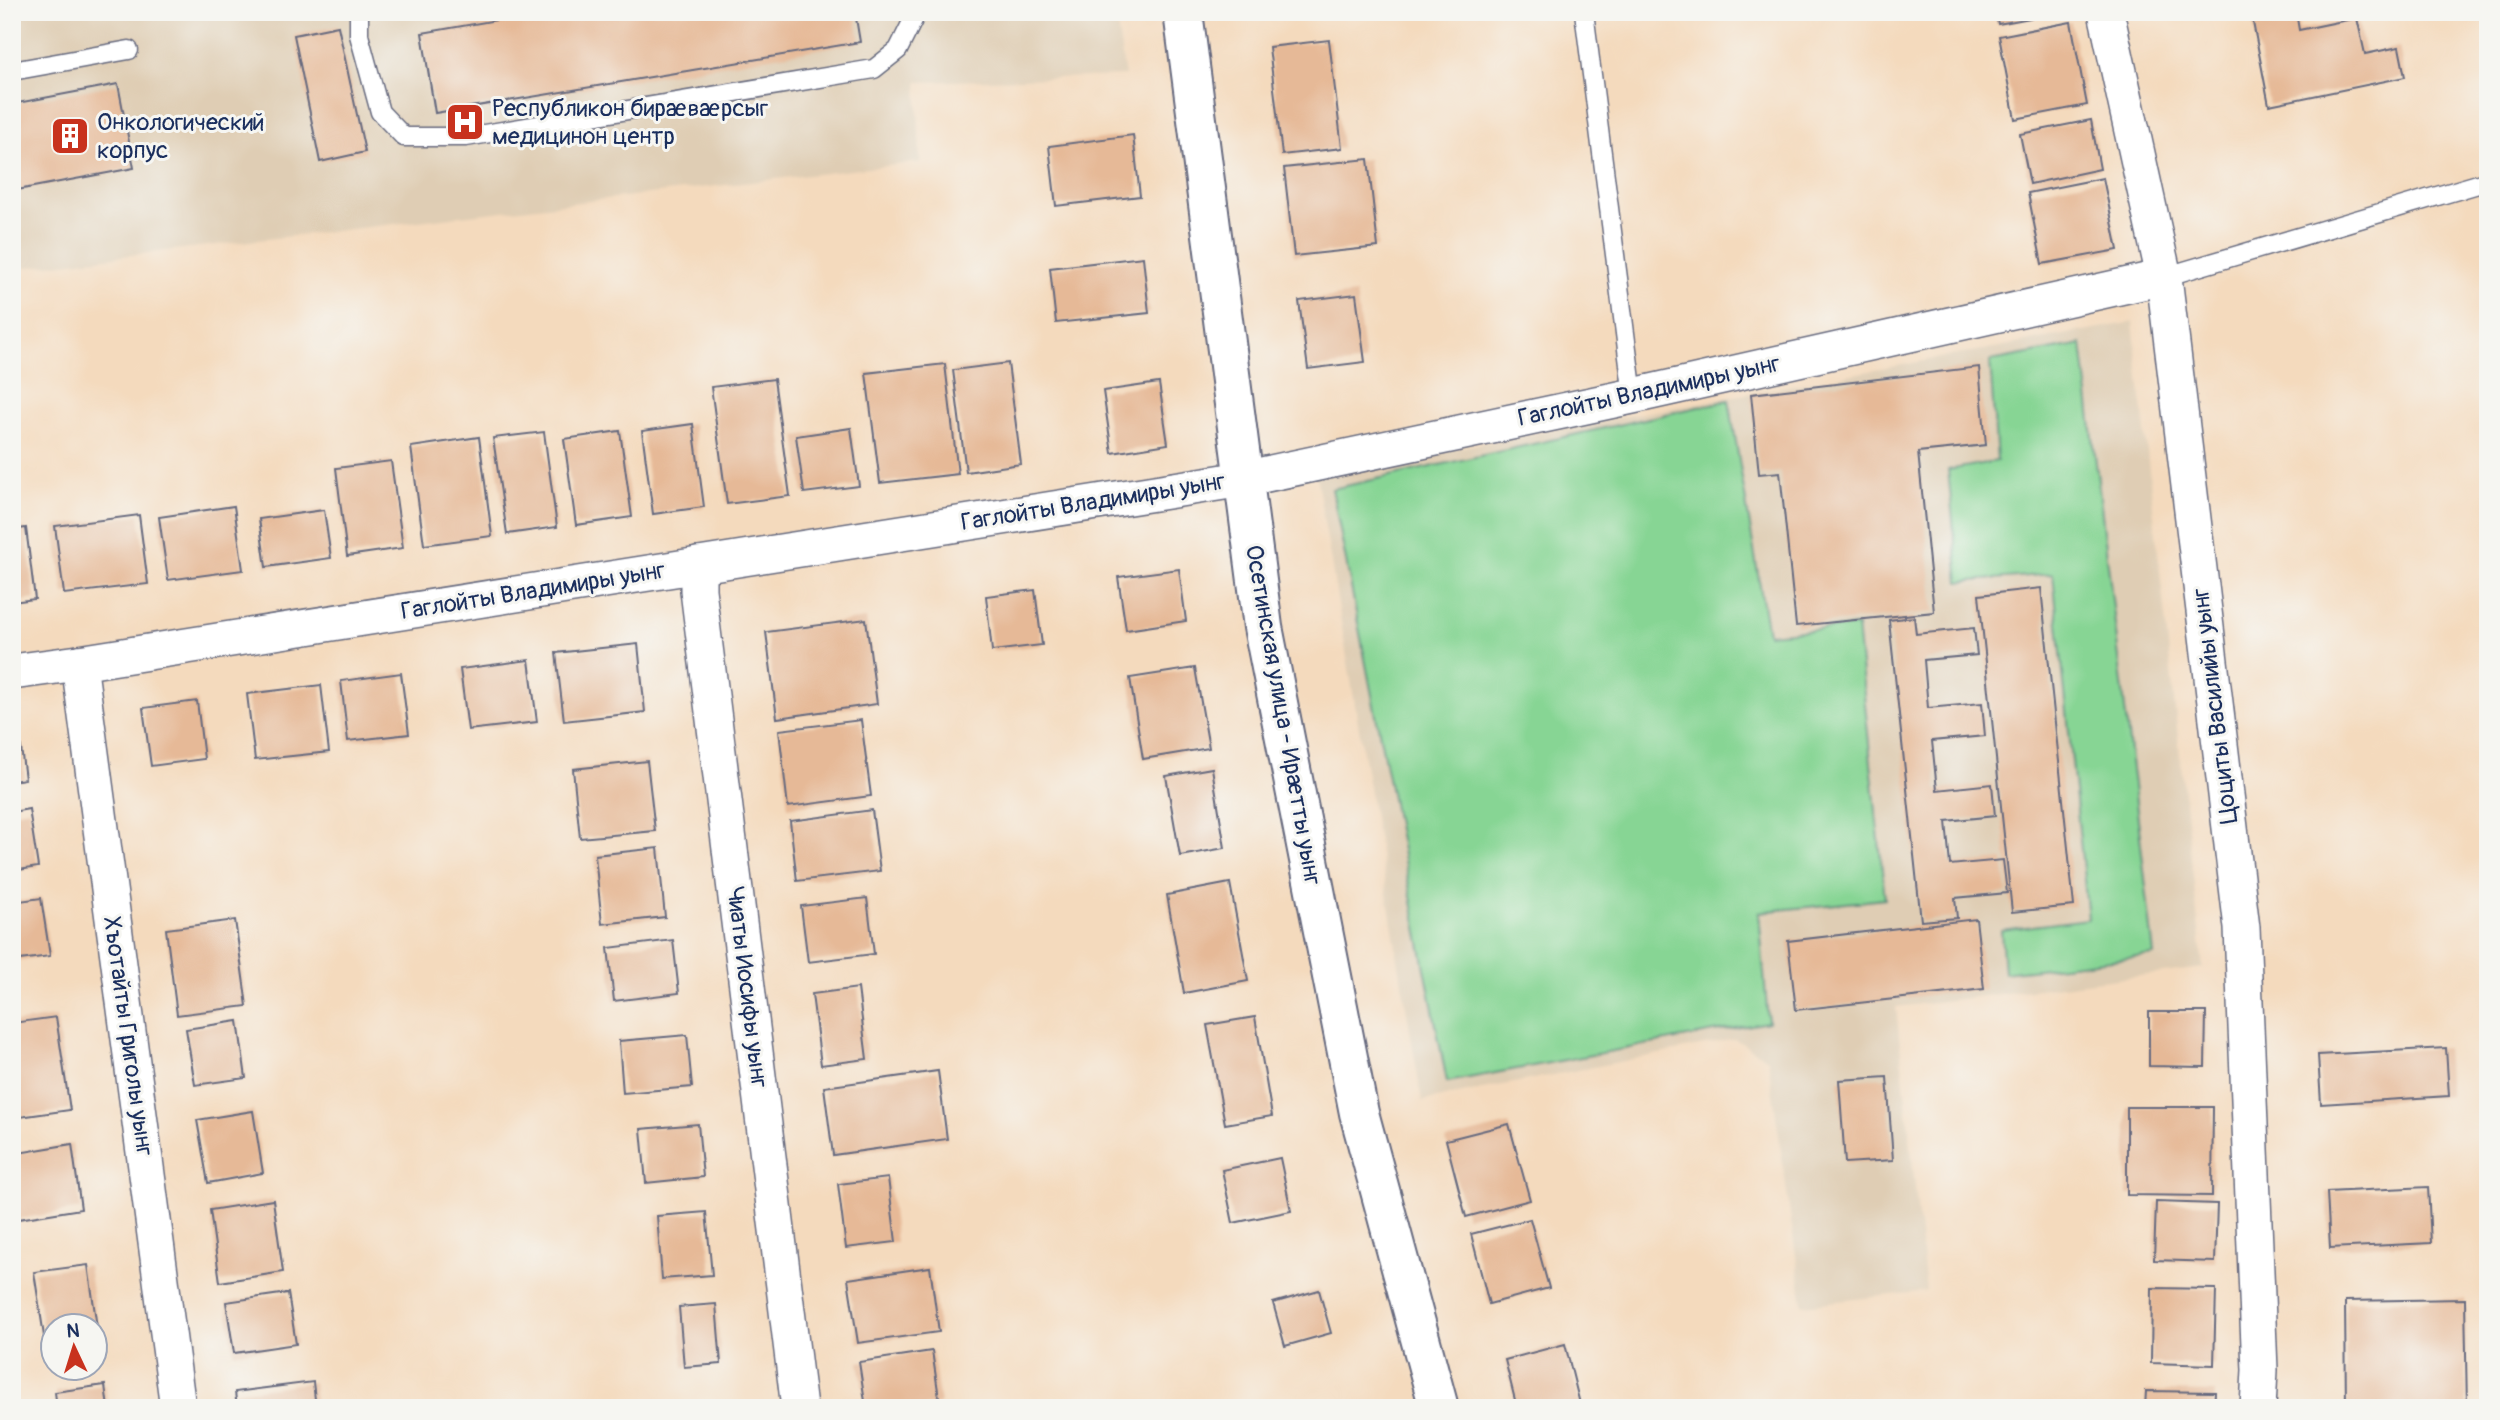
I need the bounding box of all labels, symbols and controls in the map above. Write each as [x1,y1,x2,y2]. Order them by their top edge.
place label: Республикон бирæвæрсыг медицинон центр [492,94,768,151]
hospital icon: Республикон бирæвæрсыг медицинон центр [444,101,486,143]
place label: Онкологический корпус [97,108,265,165]
building icon: Онкологический корпус [49,115,91,157]
street label: Гаглойты Владимиры уынг [1515,349,1783,433]
street label: Гаглойты Владимиры уынг [959,467,1227,537]
street label: Осетинская улица - Ирæтты уынг [1239,543,1327,887]
street label: Гаглойты Владимиры уынг [399,556,667,626]
street label: Цоциты Василийы уынг [2186,586,2244,826]
street label: Чиаты Иосифы уынг [720,885,774,1089]
street label: Хъотайты Григолы уынг [97,914,159,1158]
north arrow [38,1312,108,1382]
text: N [66,1319,80,1343]

